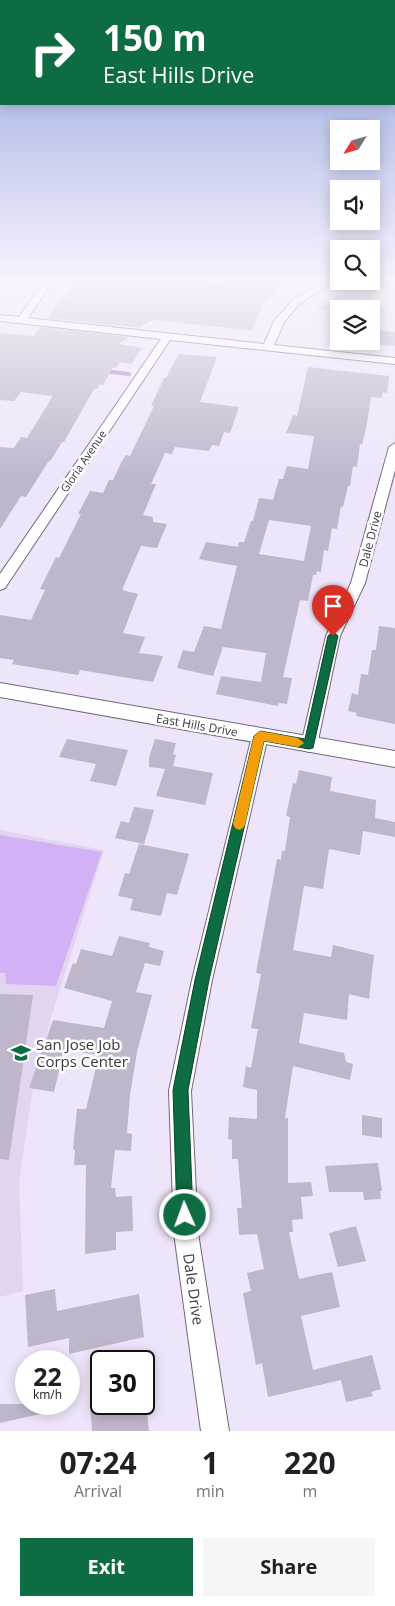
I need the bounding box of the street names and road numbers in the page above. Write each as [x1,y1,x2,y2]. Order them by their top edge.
street label: Gloria Avenue [57,427,109,495]
street label: Dale Drive [354,509,386,569]
street label: East Hills Drive [155,709,239,741]
street label: Dale Drive [179,1252,209,1326]

